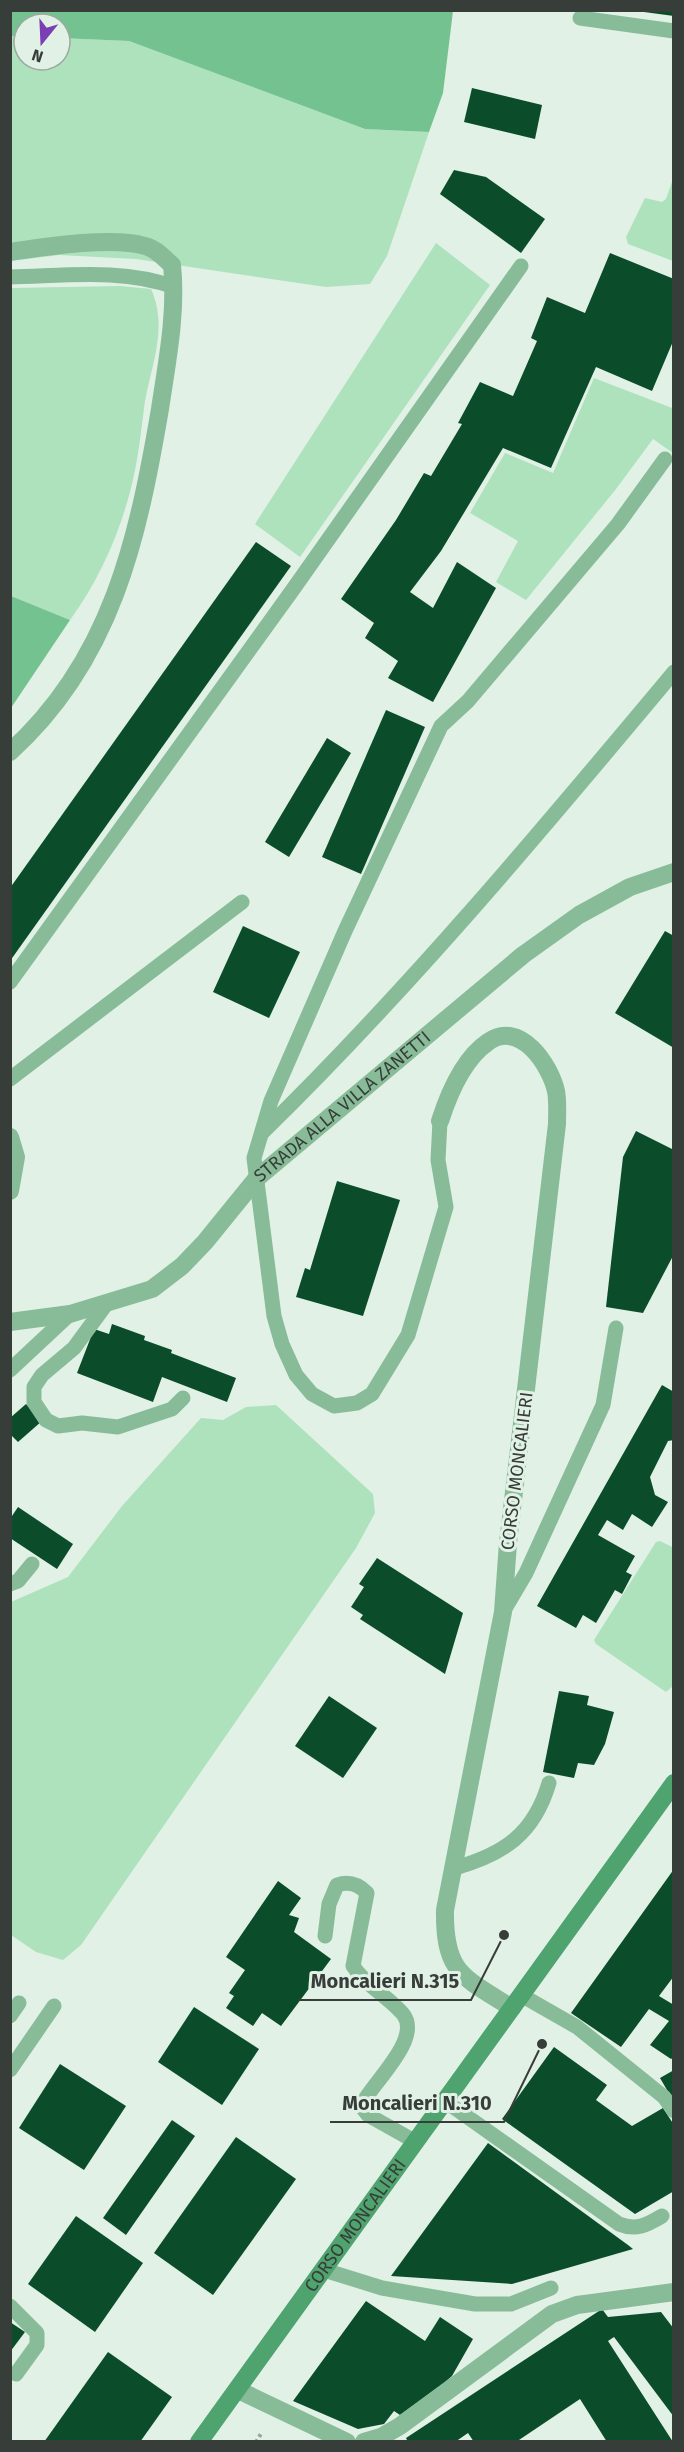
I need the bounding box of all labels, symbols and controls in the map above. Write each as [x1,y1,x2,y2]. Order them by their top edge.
north arrow [12,12,72,72]
text: N [30,45,45,66]
street label: STRADA ALLA VILLA ZANETTI [249,1026,435,1187]
street label: CORSO MONCALIERI [496,1391,538,1551]
callout: Moncalieri N.315 [298,1962,471,2000]
text: Moncalieri N.315 [311,1969,459,1993]
callout: Moncalieri N.310 [330,2084,504,2122]
text: Moncalieri N.310 [342,2091,492,2115]
street label: CORSO MONCALIERI [300,2154,411,2296]

